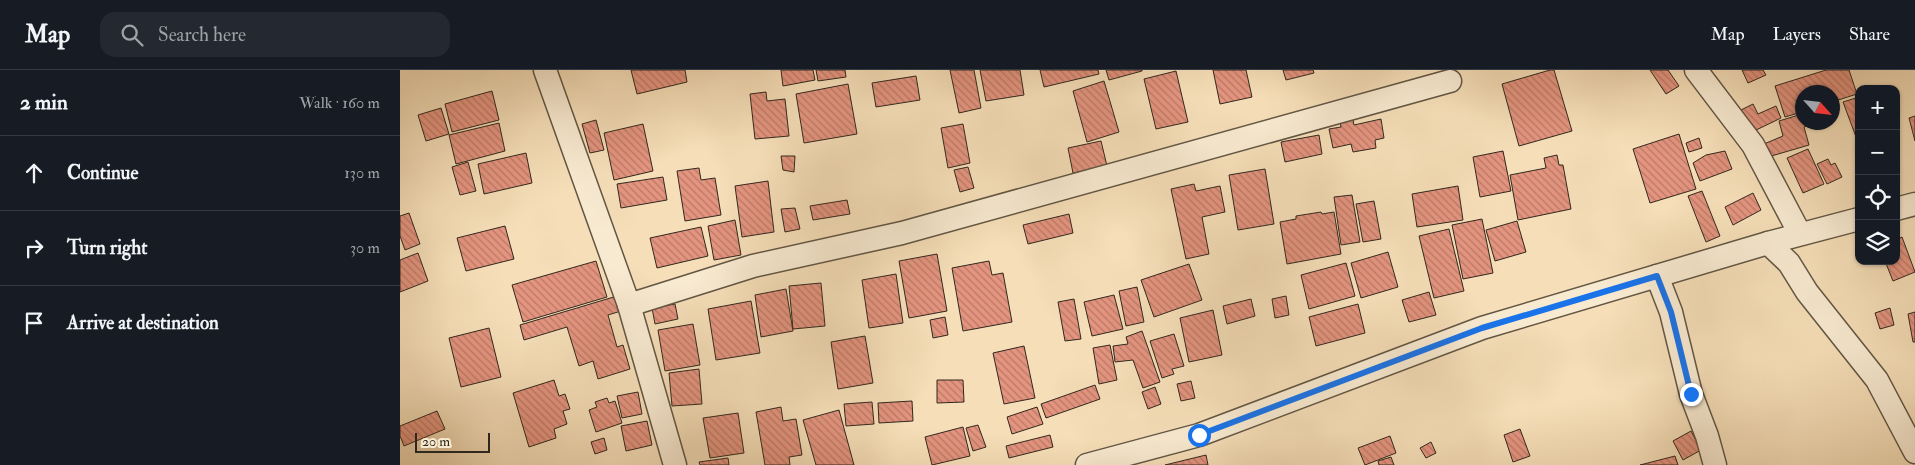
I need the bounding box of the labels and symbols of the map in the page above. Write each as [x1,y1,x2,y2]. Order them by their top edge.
north arrow [1795,85,1840,130]
route end [1680,383,1703,406]
route start [1188,424,1211,447]
scale bar [415,430,490,453]

